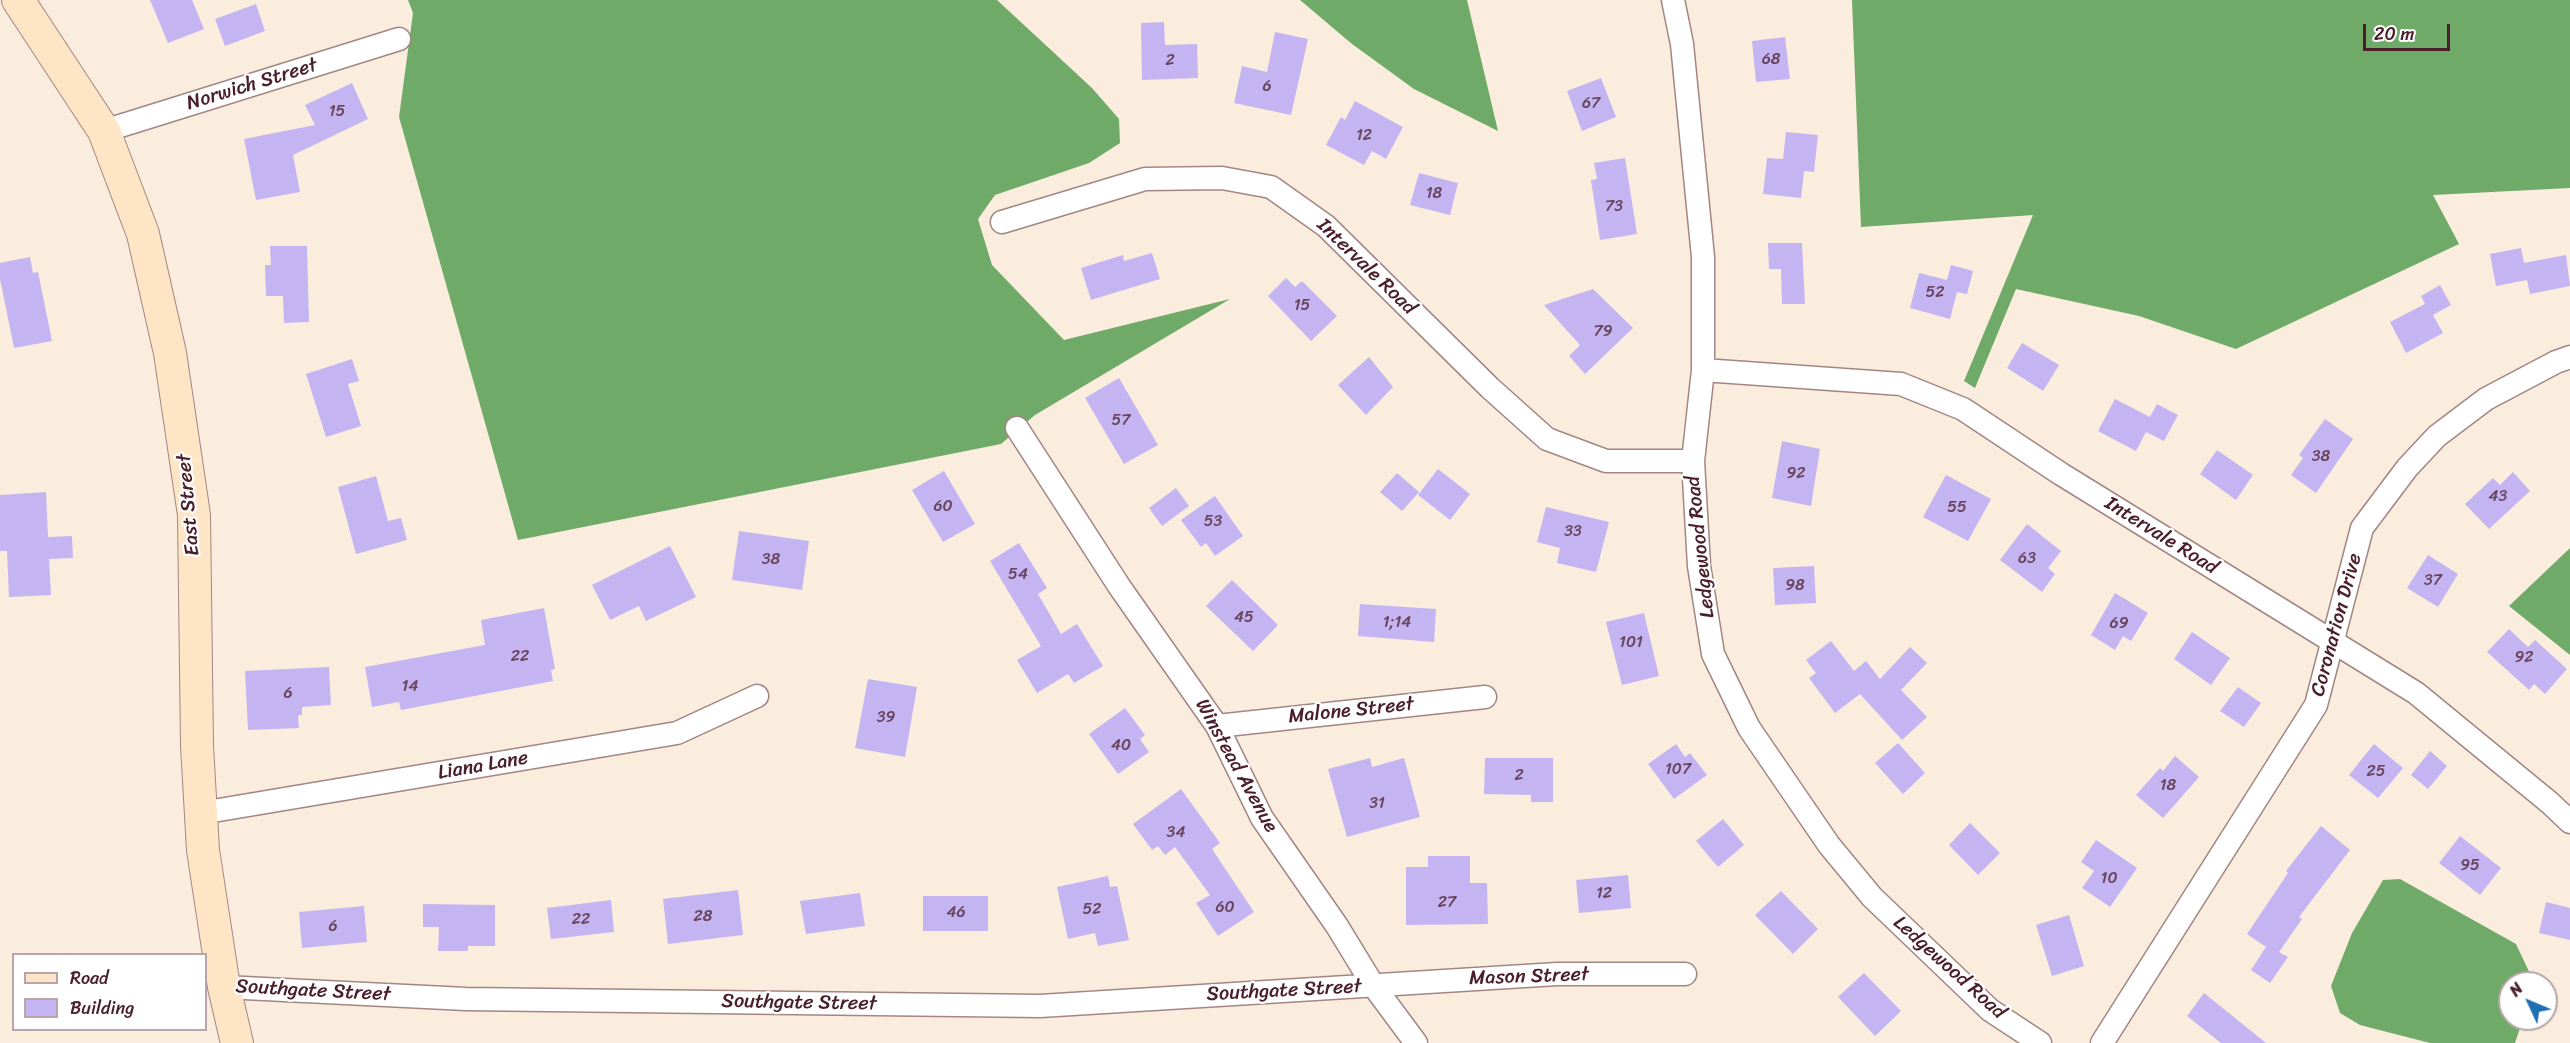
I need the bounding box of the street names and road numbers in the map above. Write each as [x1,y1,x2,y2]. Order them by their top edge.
street label: Norwich Street [184,54,320,116]
street label: Intervale Road [1311,214,1421,320]
street label: East Street [173,453,205,557]
street label: Ledgewood Road [1682,475,1720,619]
street label: Intervale Road [2100,492,2222,580]
street label: Coronation Drive [2306,551,2368,699]
street label: Malone Street [1287,692,1415,730]
street label: Winstead Avenue [1189,695,1283,837]
street label: Liana Lane [436,746,530,786]
street label: Ledgewood Road [1888,911,2010,1025]
street label: Mason Street [1469,963,1589,991]
street label: Southgate Street [235,975,391,1007]
street label: Southgate Street [1206,975,1362,1007]
street label: Southgate Street [721,990,877,1016]

